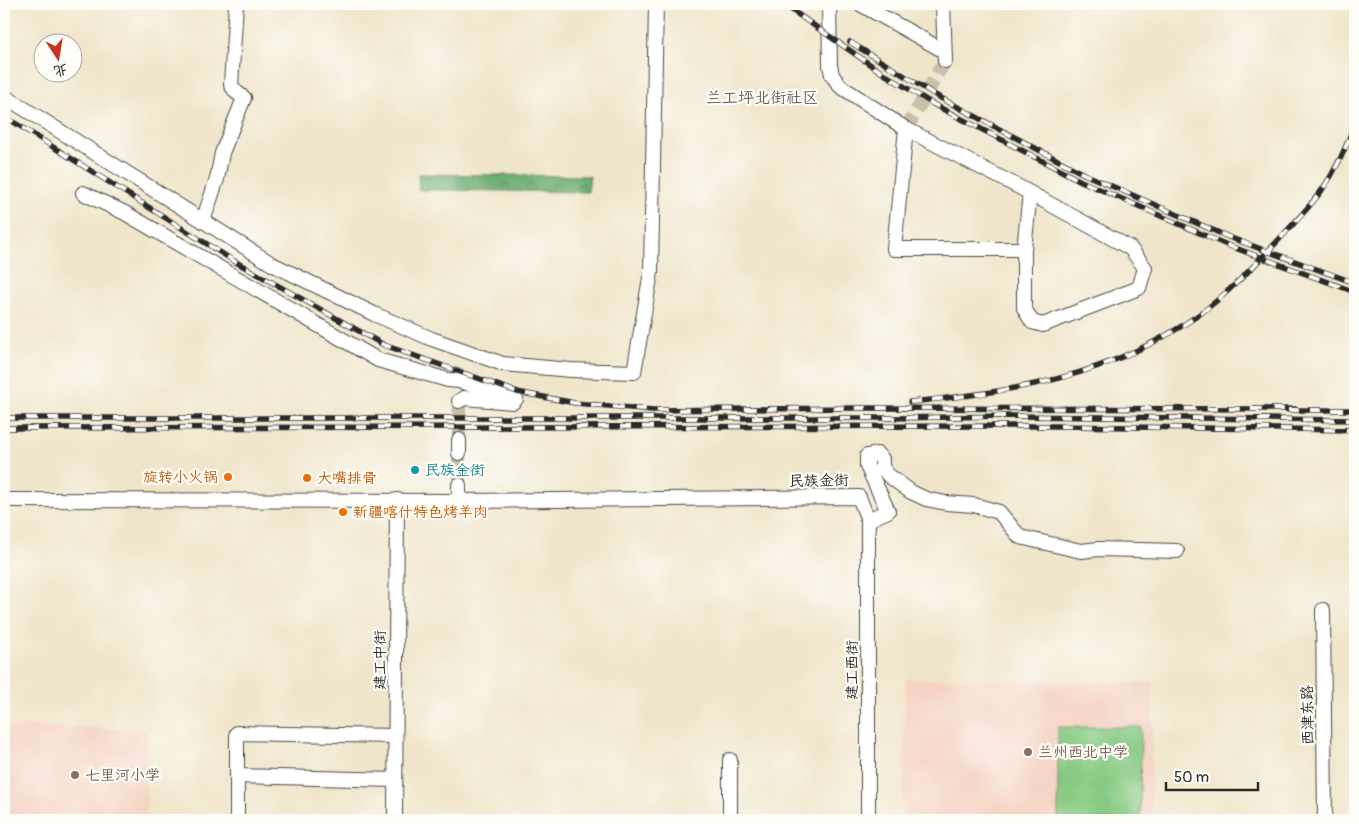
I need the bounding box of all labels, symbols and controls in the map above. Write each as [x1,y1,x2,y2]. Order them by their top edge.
north arrow [32,32,82,82]
text: 北 [52,60,69,80]
district label: 兰工坪北街社区 [706,88,818,108]
place label: 民族金街 [425,461,485,480]
marker: 民族金街 [409,464,421,476]
place label: 旋转小火锅 [143,468,218,487]
place label: 大嘴排骨 [317,469,377,488]
marker: 旋转小火锅 [222,471,234,483]
street label: 民族金街 [789,471,849,491]
marker: 大嘴排骨 [301,472,313,484]
place label: 新疆喀什特色烤羊肉 [353,503,488,522]
marker: 新疆喀什特色烤羊肉 [337,506,349,518]
street label: 建工中街 [371,630,390,690]
street label: 建工西街 [843,640,862,700]
street label: 西津东路 [1298,685,1318,745]
place label: 兰州西北中学 [1038,743,1128,762]
marker: 兰州西北中学 [1022,746,1034,758]
scale bar [1166,759,1259,791]
place label: 七里河小学 [85,766,160,785]
text: 50 m [1174,768,1209,787]
marker: 七里河小学 [69,769,81,781]

